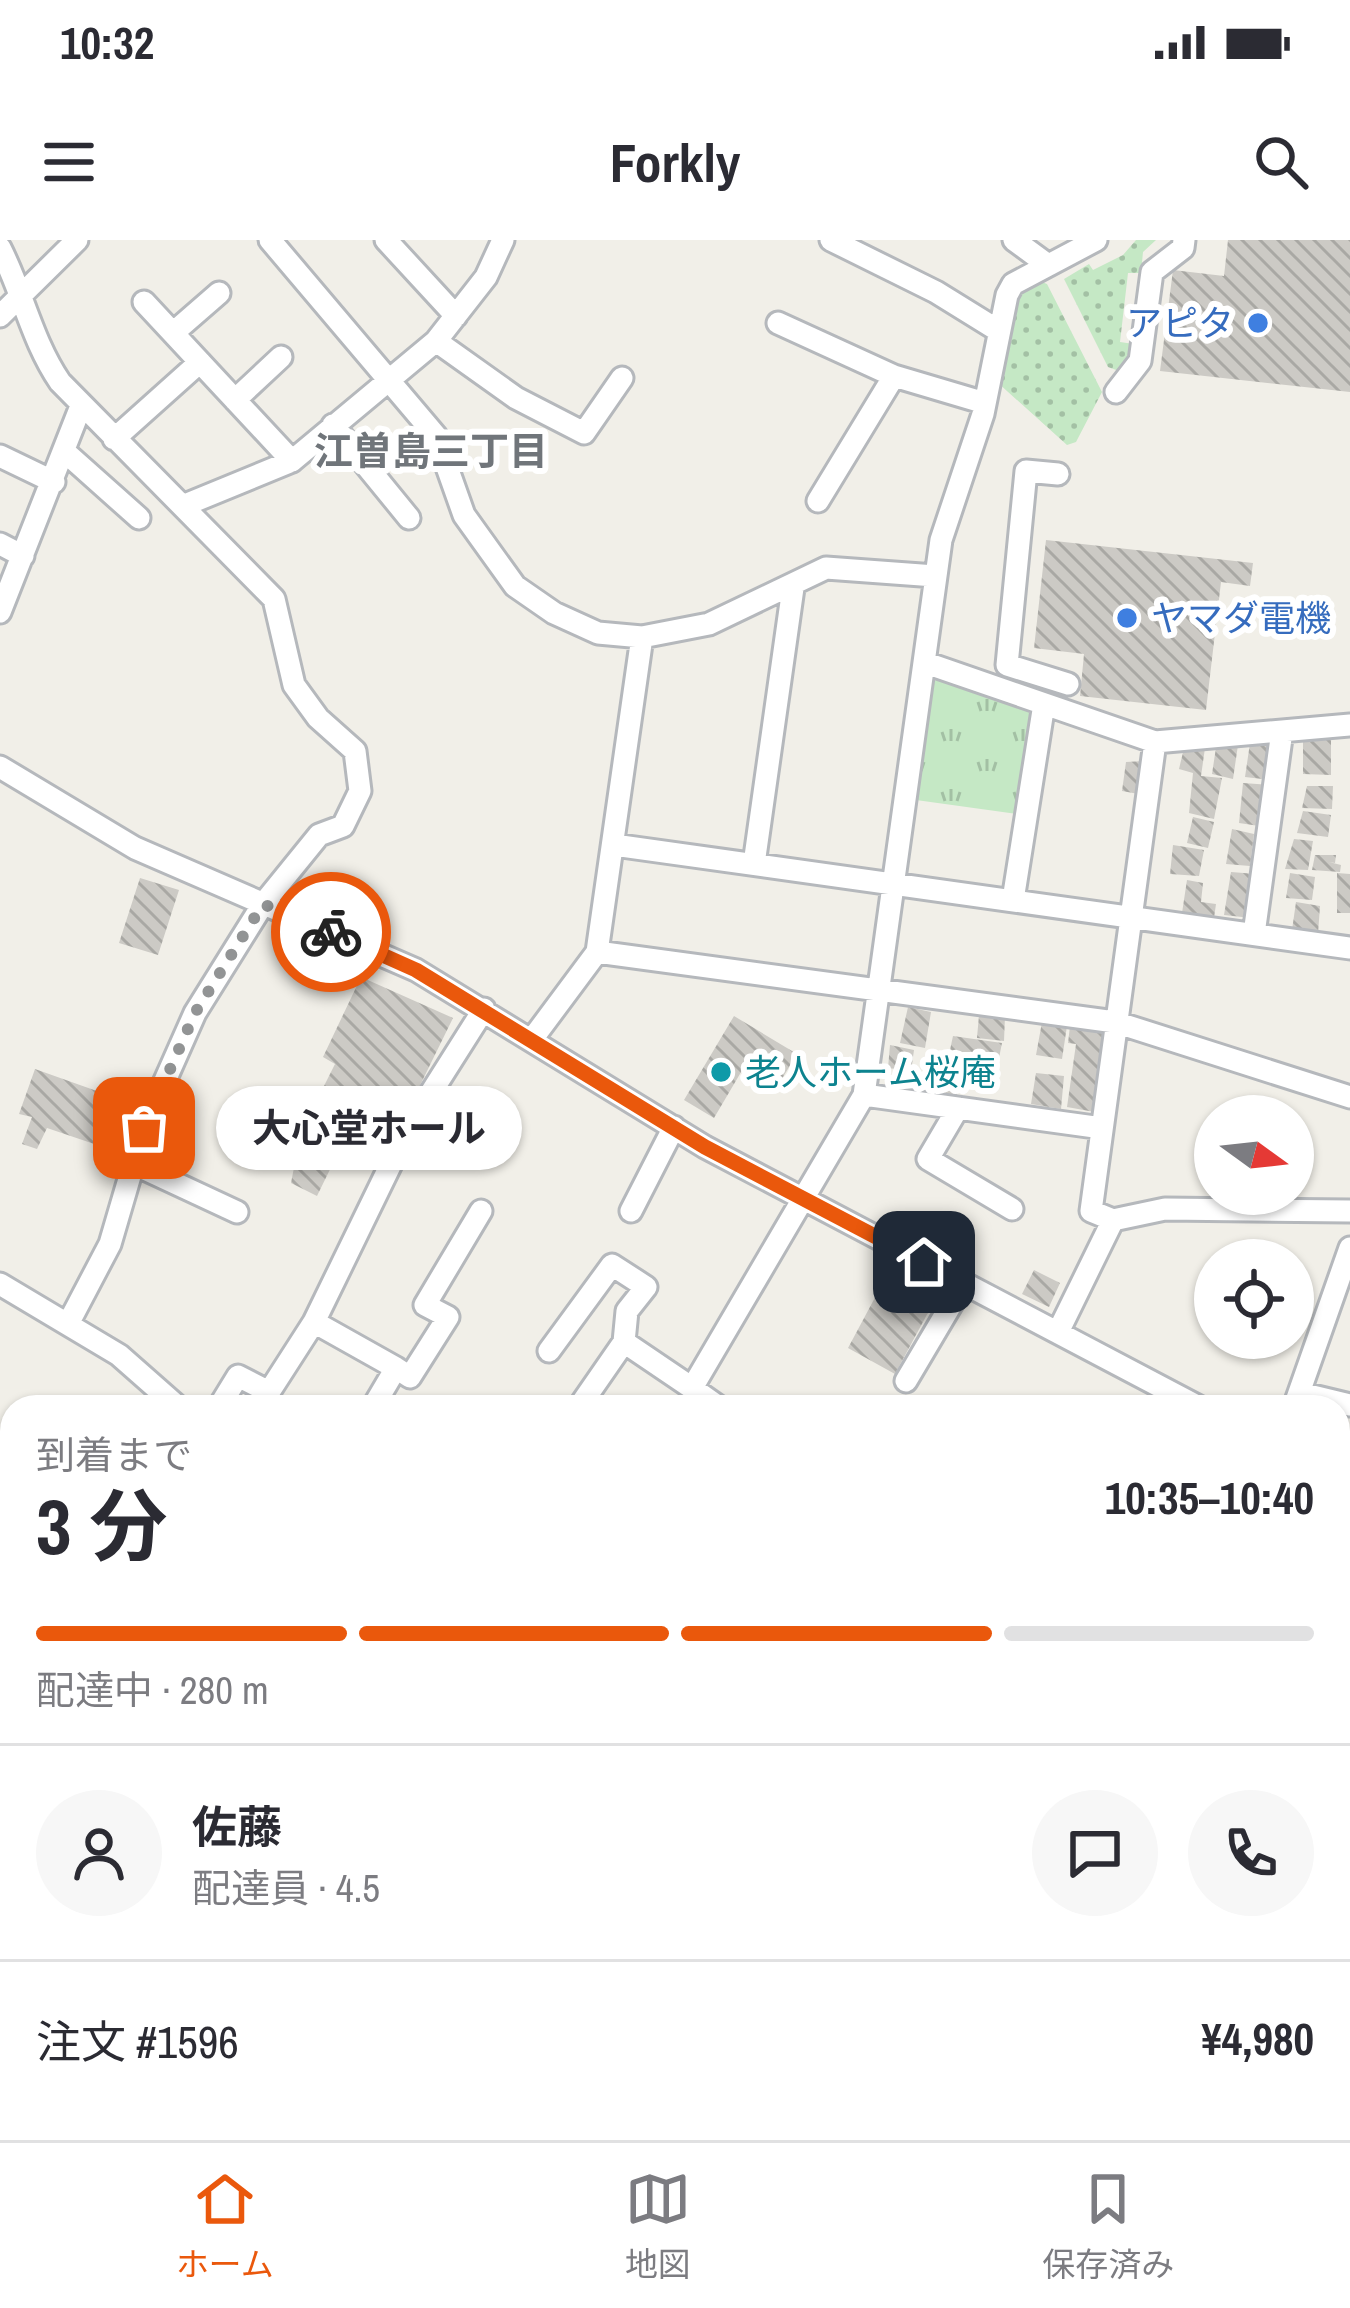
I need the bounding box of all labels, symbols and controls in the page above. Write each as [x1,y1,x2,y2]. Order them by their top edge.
text: 10:32 [60,12,154,73]
text: Forkly [610,126,740,199]
icon: menu [36,129,102,195]
icon: search [1248,129,1314,195]
place label: アピタ [1126,299,1234,347]
marker: アピタ [1245,310,1271,336]
district label: 江曽島三丁目 [314,425,548,477]
place label: ヤマダ電機 [1151,594,1331,642]
marker: ヤマダ電機 [1114,605,1140,631]
courier [271,872,391,992]
icon: bike [298,899,364,965]
place label: 老人ホーム桜庵 [745,1048,996,1096]
marker: 老人ホーム桜庵 [708,1059,734,1085]
pin [93,1077,195,1179]
callout: 大心堂ホール [216,1086,522,1170]
icon: bag [111,1095,177,1161]
north arrow [1194,1095,1314,1215]
map controls [1194,1095,1314,1359]
text: 大心堂ホール [252,1102,486,1154]
pin [873,1211,975,1313]
icon: home [891,1229,957,1295]
button: locate [1194,1239,1314,1359]
text: 到着まで [36,1429,192,1481]
text: 10:35–10:40 [1105,1467,1314,1528]
text: 3 分 [36,1473,167,1578]
text: 配達中 · 280 m [36,1664,269,1716]
button: person [36,1790,162,1916]
button: chat [1032,1790,1158,1916]
button: phone [1188,1790,1314,1916]
text: 佐藤 [192,1796,282,1857]
text: 配達員 · 4.5 [192,1862,380,1914]
text: ¥4,980 [1201,2008,1314,2069]
text: 注文 #1596 [36,2011,239,2072]
tab: ホーム [176,2166,274,2286]
tab: 地図 [625,2166,691,2286]
tab: 保存済み [1042,2166,1174,2286]

